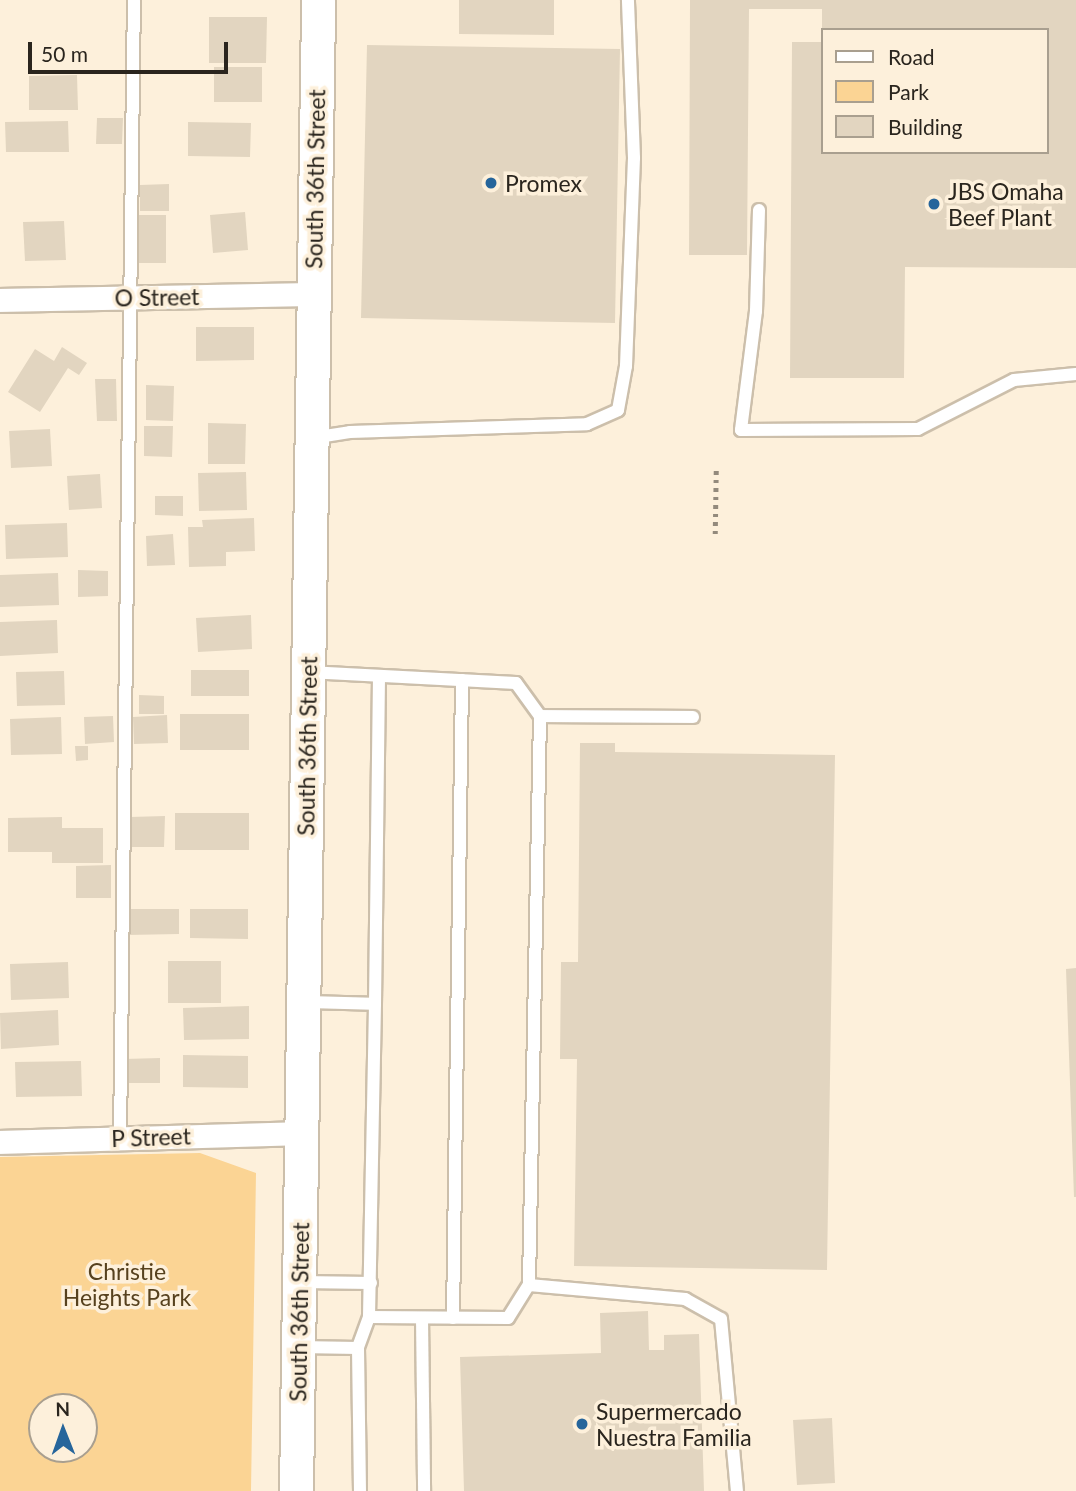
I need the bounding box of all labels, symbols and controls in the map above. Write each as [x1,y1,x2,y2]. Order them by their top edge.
scale bar [32,28,231,72]
legend [820,28,1048,154]
text: 50 m [41,41,88,66]
text: Road [888,44,935,69]
text: Park [888,79,929,104]
street label: South 36th Street [300,89,330,269]
text: Building [888,114,963,139]
place label: Promex [505,169,582,197]
marker: Promex [483,175,499,191]
place label: JBS Omaha Beef Plant [948,177,1064,231]
marker: JBS Omaha Beef Plant [926,196,942,212]
street label: O Street [114,282,200,312]
street label: South 36th Street [292,656,322,836]
street label: P Street [110,1122,192,1152]
street label: South 36th Street [284,1222,314,1402]
park label: Christie Heights Park [63,1257,191,1311]
north arrow [28,1393,98,1463]
text: N [55,1397,70,1420]
place label: Supermercado Nuestra Familia [596,1397,752,1451]
marker: Supermercado Nuestra Familia [574,1416,590,1432]

